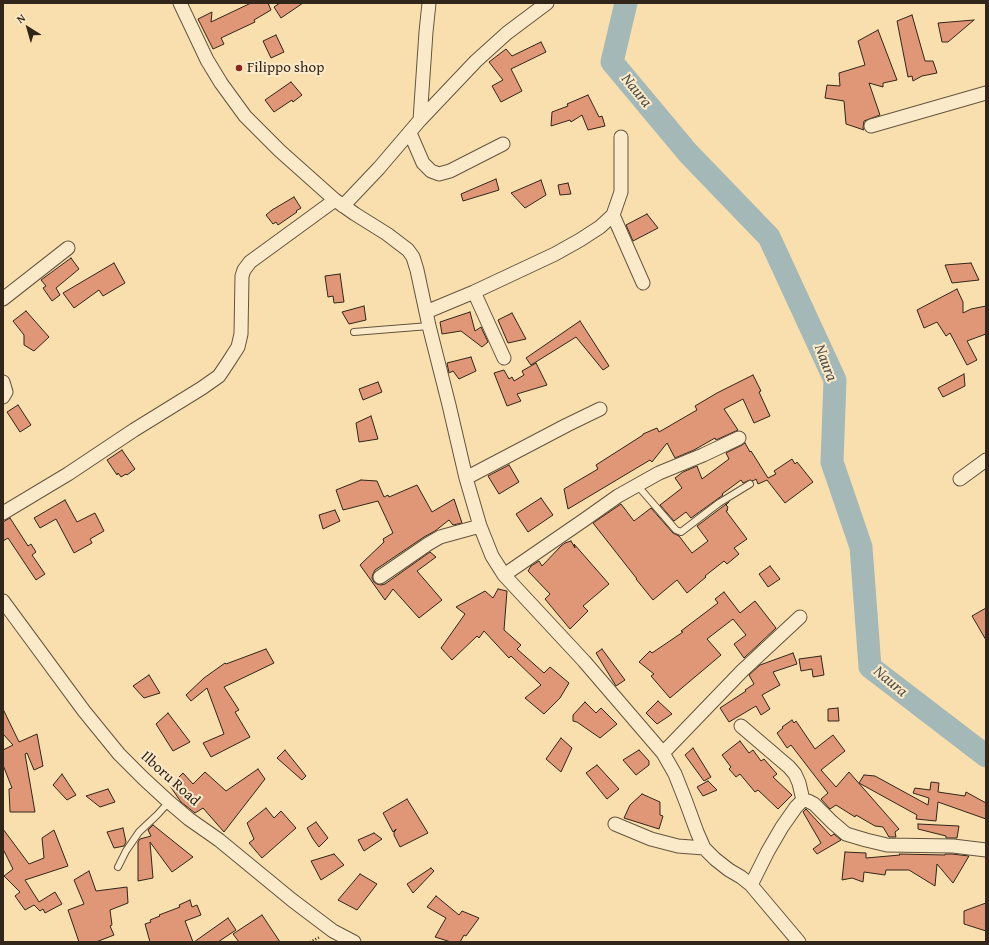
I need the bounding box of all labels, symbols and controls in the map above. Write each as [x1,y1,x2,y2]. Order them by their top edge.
north arrow [8,8,48,48]
text: N [13,10,29,27]
place label: Filippo shop [247,59,324,77]
marker: Filippo shop [234,63,244,73]
water label: Naura [617,70,655,112]
water label: Naura [809,342,841,384]
water label: Naura [869,662,911,702]
street label: Ilboru Road [137,748,203,810]

